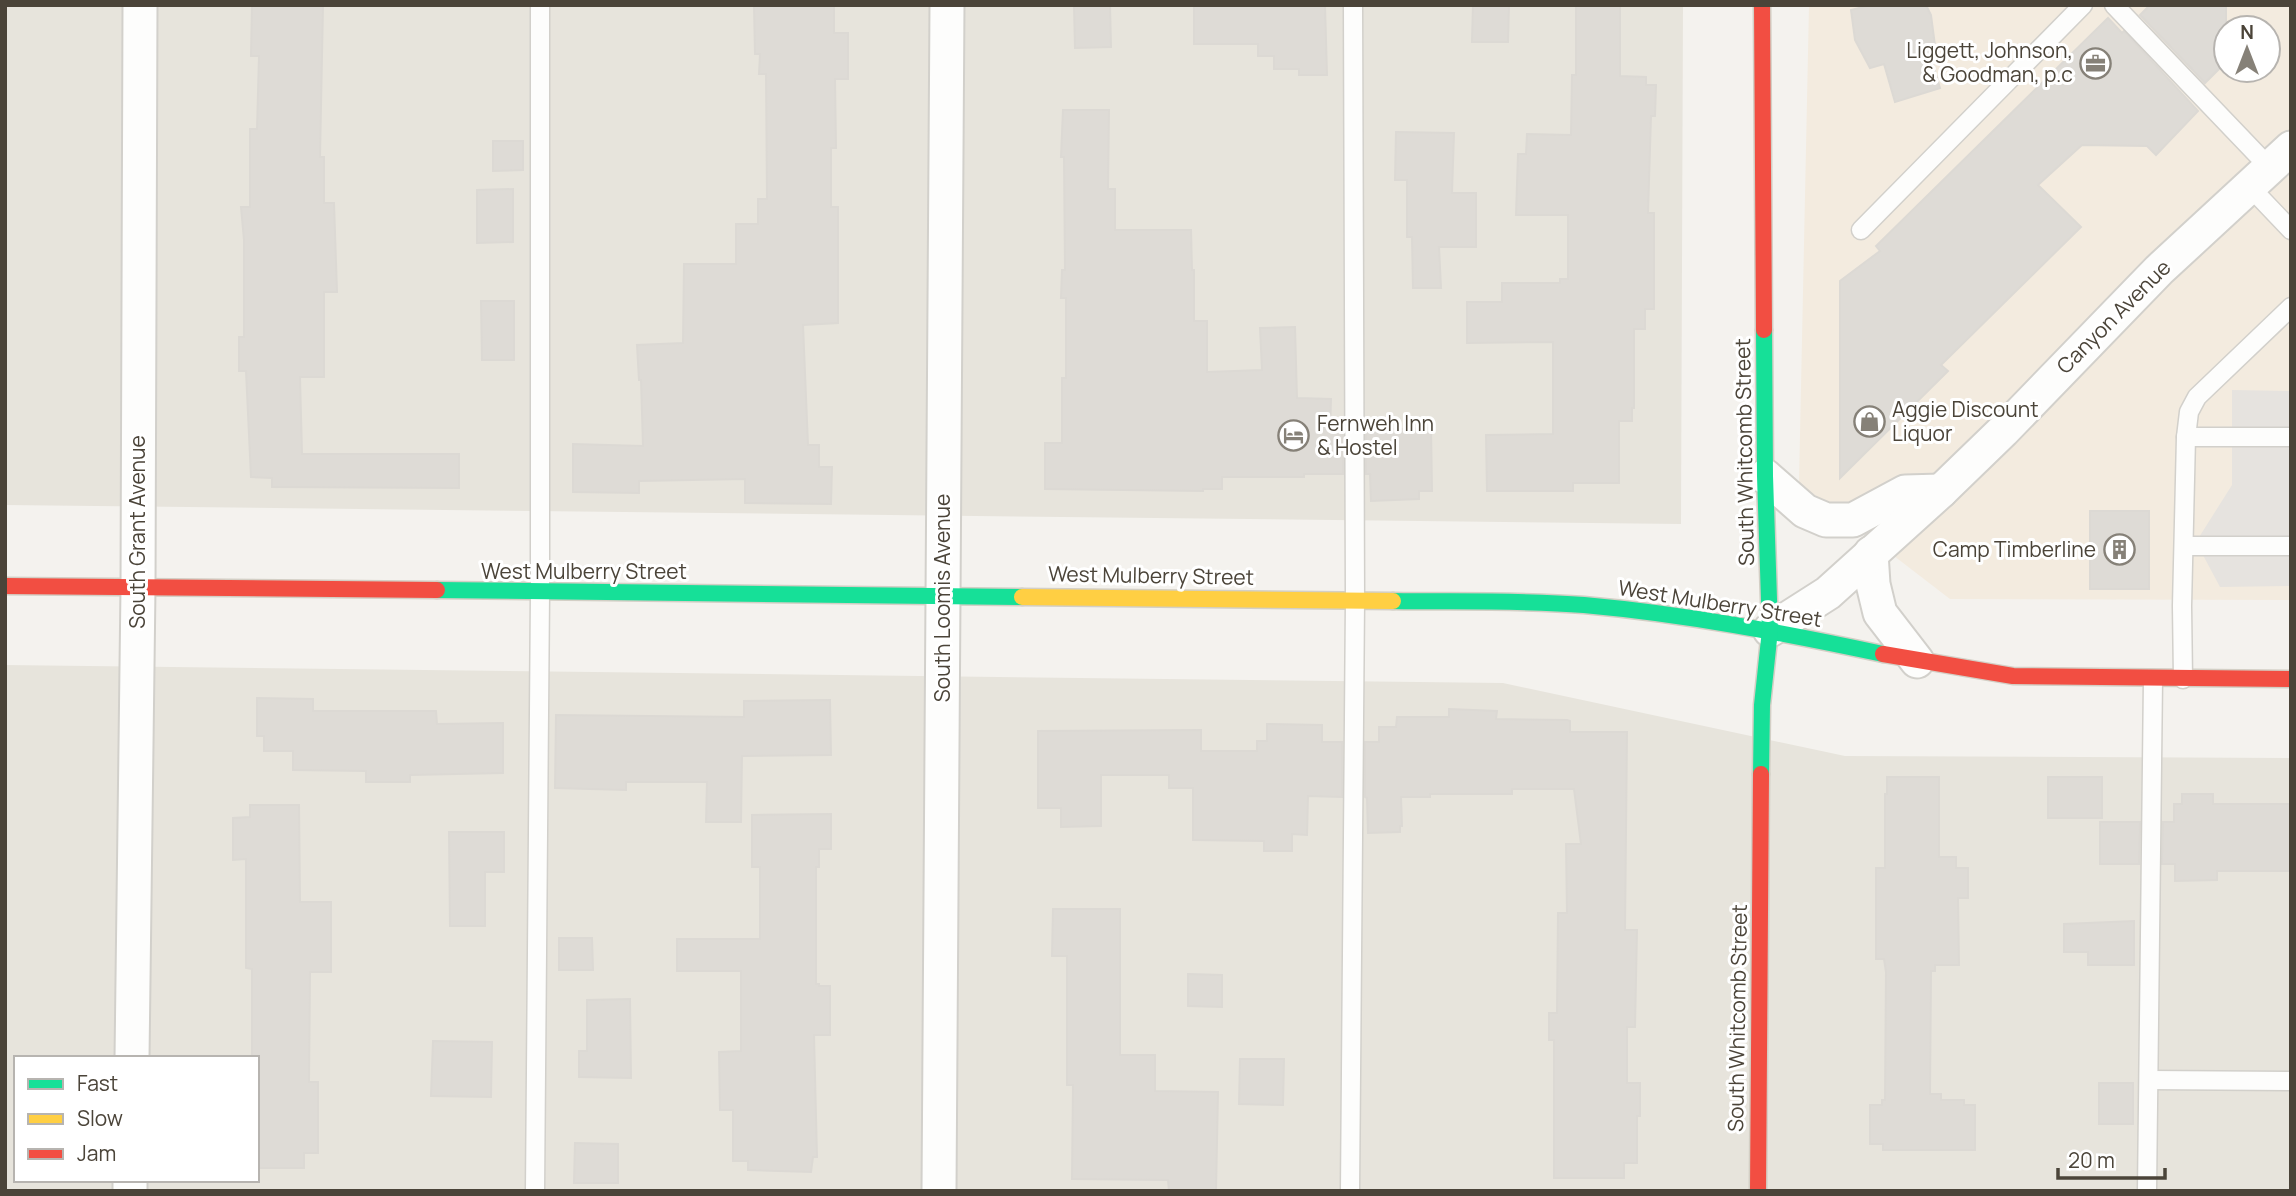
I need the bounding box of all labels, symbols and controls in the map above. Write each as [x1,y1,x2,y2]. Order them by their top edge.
north arrow [2212,14,2282,84]
text: N [2240,19,2254,45]
place label: Liggett, Johnson, & Goodman, p.c [1906,36,2073,88]
office icon: Liggett, Johnson, & Goodman, p.c [2079,46,2113,80]
street label: Canyon Avenue [2050,253,2176,379]
street label: South Whitcomb Street [1728,338,1760,566]
place label: Aggie Discount Liquor [1892,395,2039,447]
shop icon: Aggie Discount Liquor [1852,405,1886,439]
place label: Fernweh Inn & Hostel [1317,409,1434,461]
hotel icon: Fernweh Inn & Hostel [1277,419,1311,453]
street label: South Grant Avenue [123,435,151,629]
street label: South Loomis Avenue [928,494,956,702]
building icon: Camp Timberline [2102,533,2136,567]
place label: Camp Timberline [1933,535,2096,563]
street label: West Mulberry Street [481,557,687,585]
street label: West Mulberry Street [1048,559,1254,591]
street label: West Mulberry Street [1616,573,1824,633]
street label: South Whitcomb Street [1721,904,1753,1132]
legend [14,1056,259,1182]
text: Fast [77,1069,118,1097]
text: Slow [77,1104,123,1132]
scale bar [2058,1136,2165,1180]
text: Jam [77,1139,116,1167]
text: 20 m [2068,1146,2115,1174]

